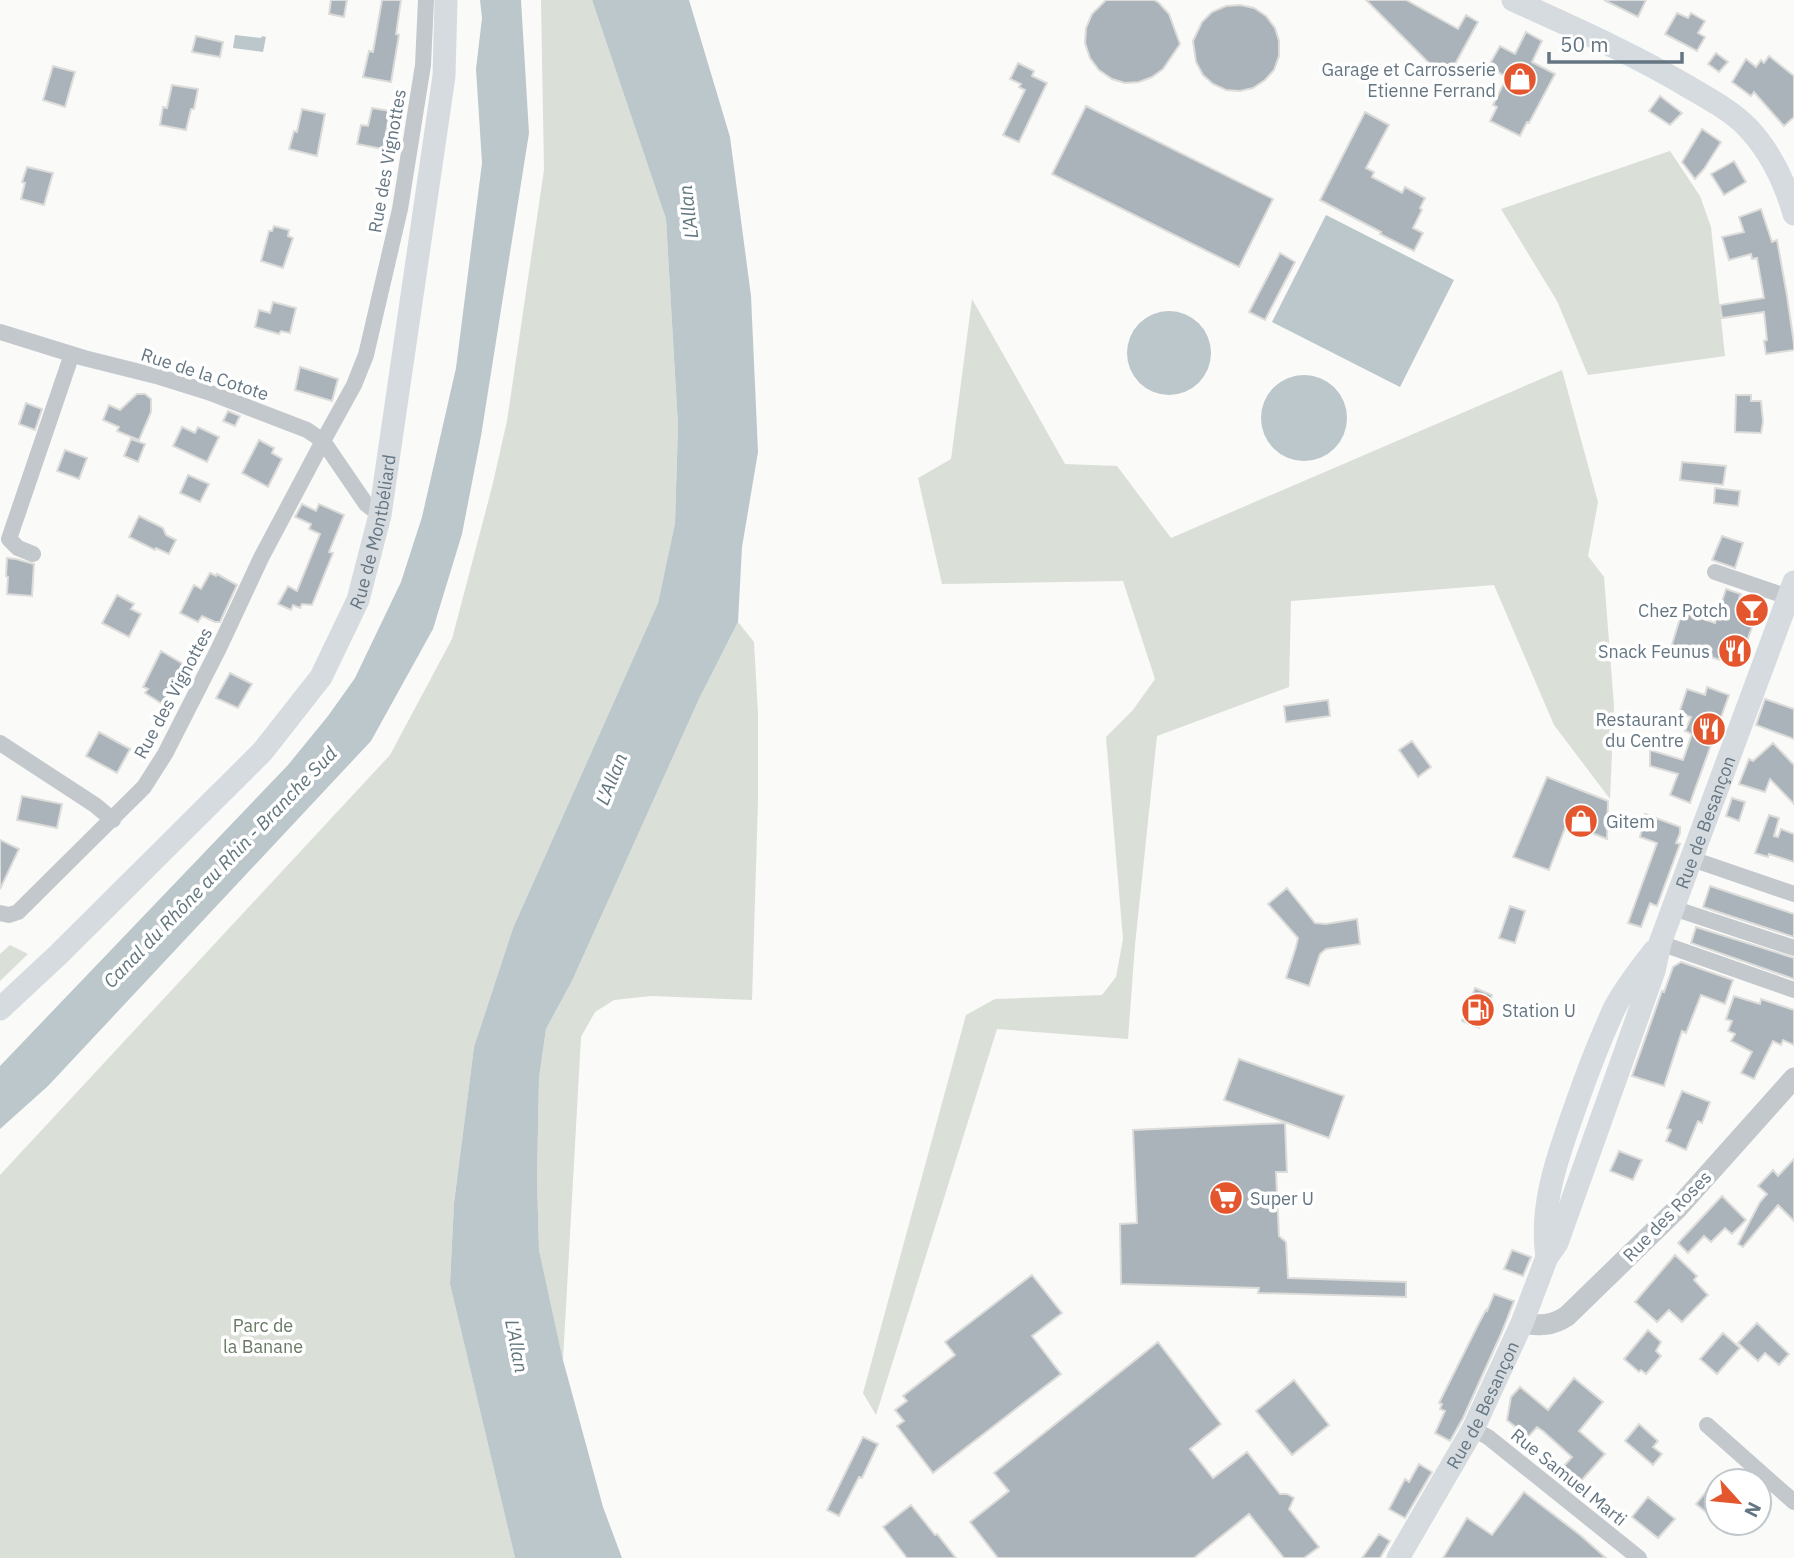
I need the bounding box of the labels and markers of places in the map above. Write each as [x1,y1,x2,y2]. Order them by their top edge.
place label: Garage et Carrosserie Etienne Ferrand [1321,58,1496,102]
shop icon: Garage et Carrosserie Etienne Ferrand [1501,60,1539,98]
bar icon: Chez Potch [1733,591,1771,629]
place label: Chez Potch [1638,599,1728,622]
restaurant icon: Snack Feunus [1716,632,1754,670]
place label: Snack Feunus [1598,640,1710,663]
place label: Restaurant du Centre [1595,708,1684,752]
restaurant icon: Restaurant du Centre [1690,710,1728,748]
shop icon: Gitem [1562,802,1600,840]
place label: Gitem [1606,810,1655,833]
fuel station icon: Station U [1459,991,1497,1029]
place label: Station U [1502,999,1576,1022]
supermarket icon: Super U [1207,1179,1245,1217]
place label: Super U [1250,1187,1314,1210]

